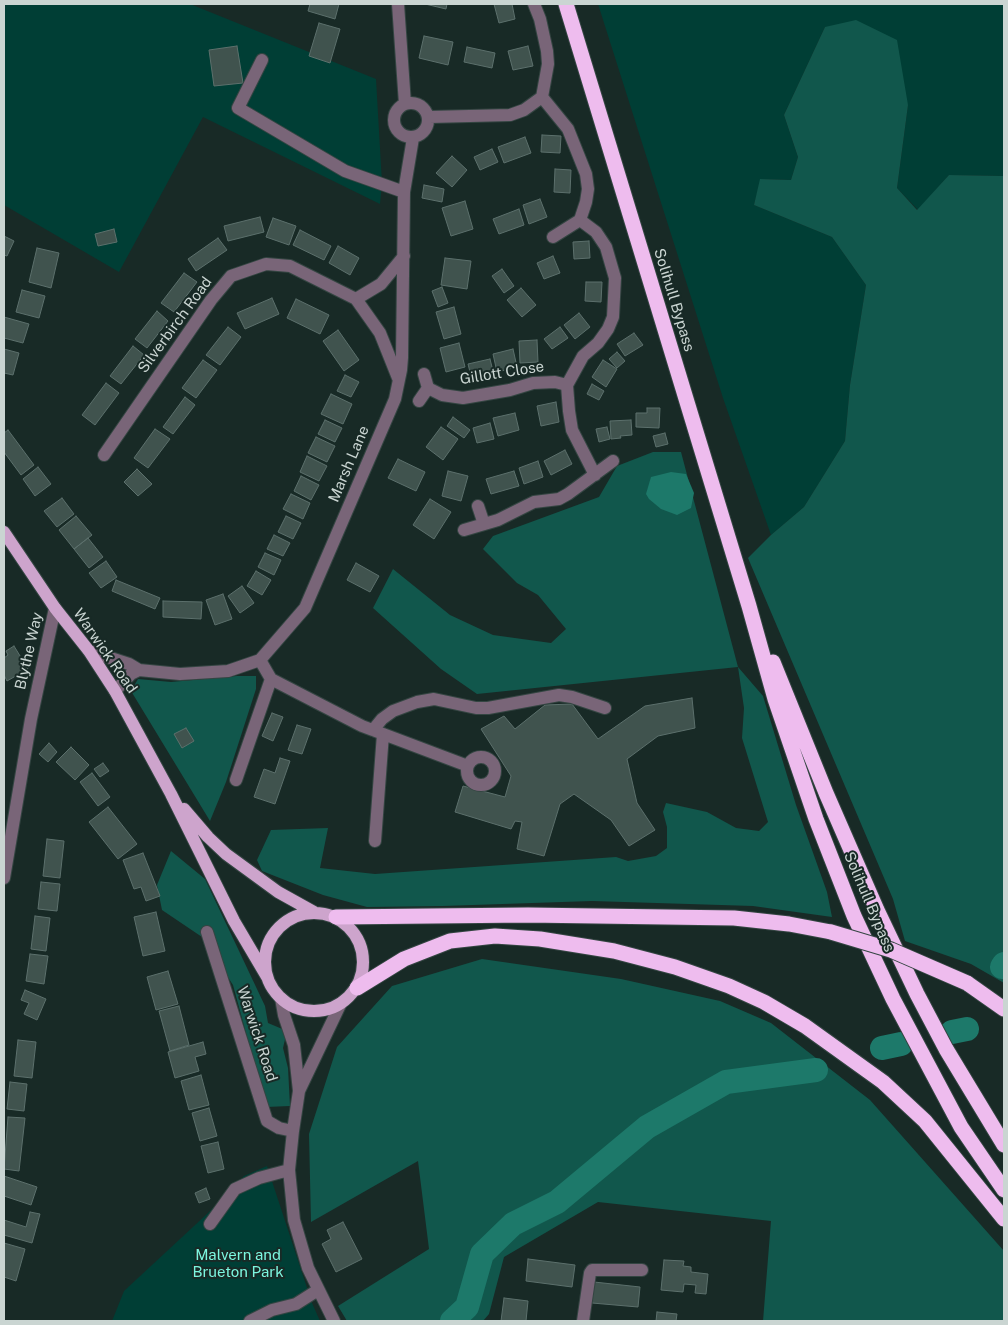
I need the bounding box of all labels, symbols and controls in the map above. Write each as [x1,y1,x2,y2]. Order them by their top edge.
street label: Solihull Bypass [650,246,698,354]
street label: Silverbirch Road [134,273,216,377]
street label: Gillott Close [459,357,545,389]
street label: Marsh Lane [325,423,373,505]
street label: Warwick Road [69,605,141,697]
street label: Blythe Way [11,611,47,691]
street label: Solihull Bypass [840,849,898,955]
street label: Warwick Road [233,984,281,1084]
park label: Malvern and Brueton Park [192,1246,284,1281]

